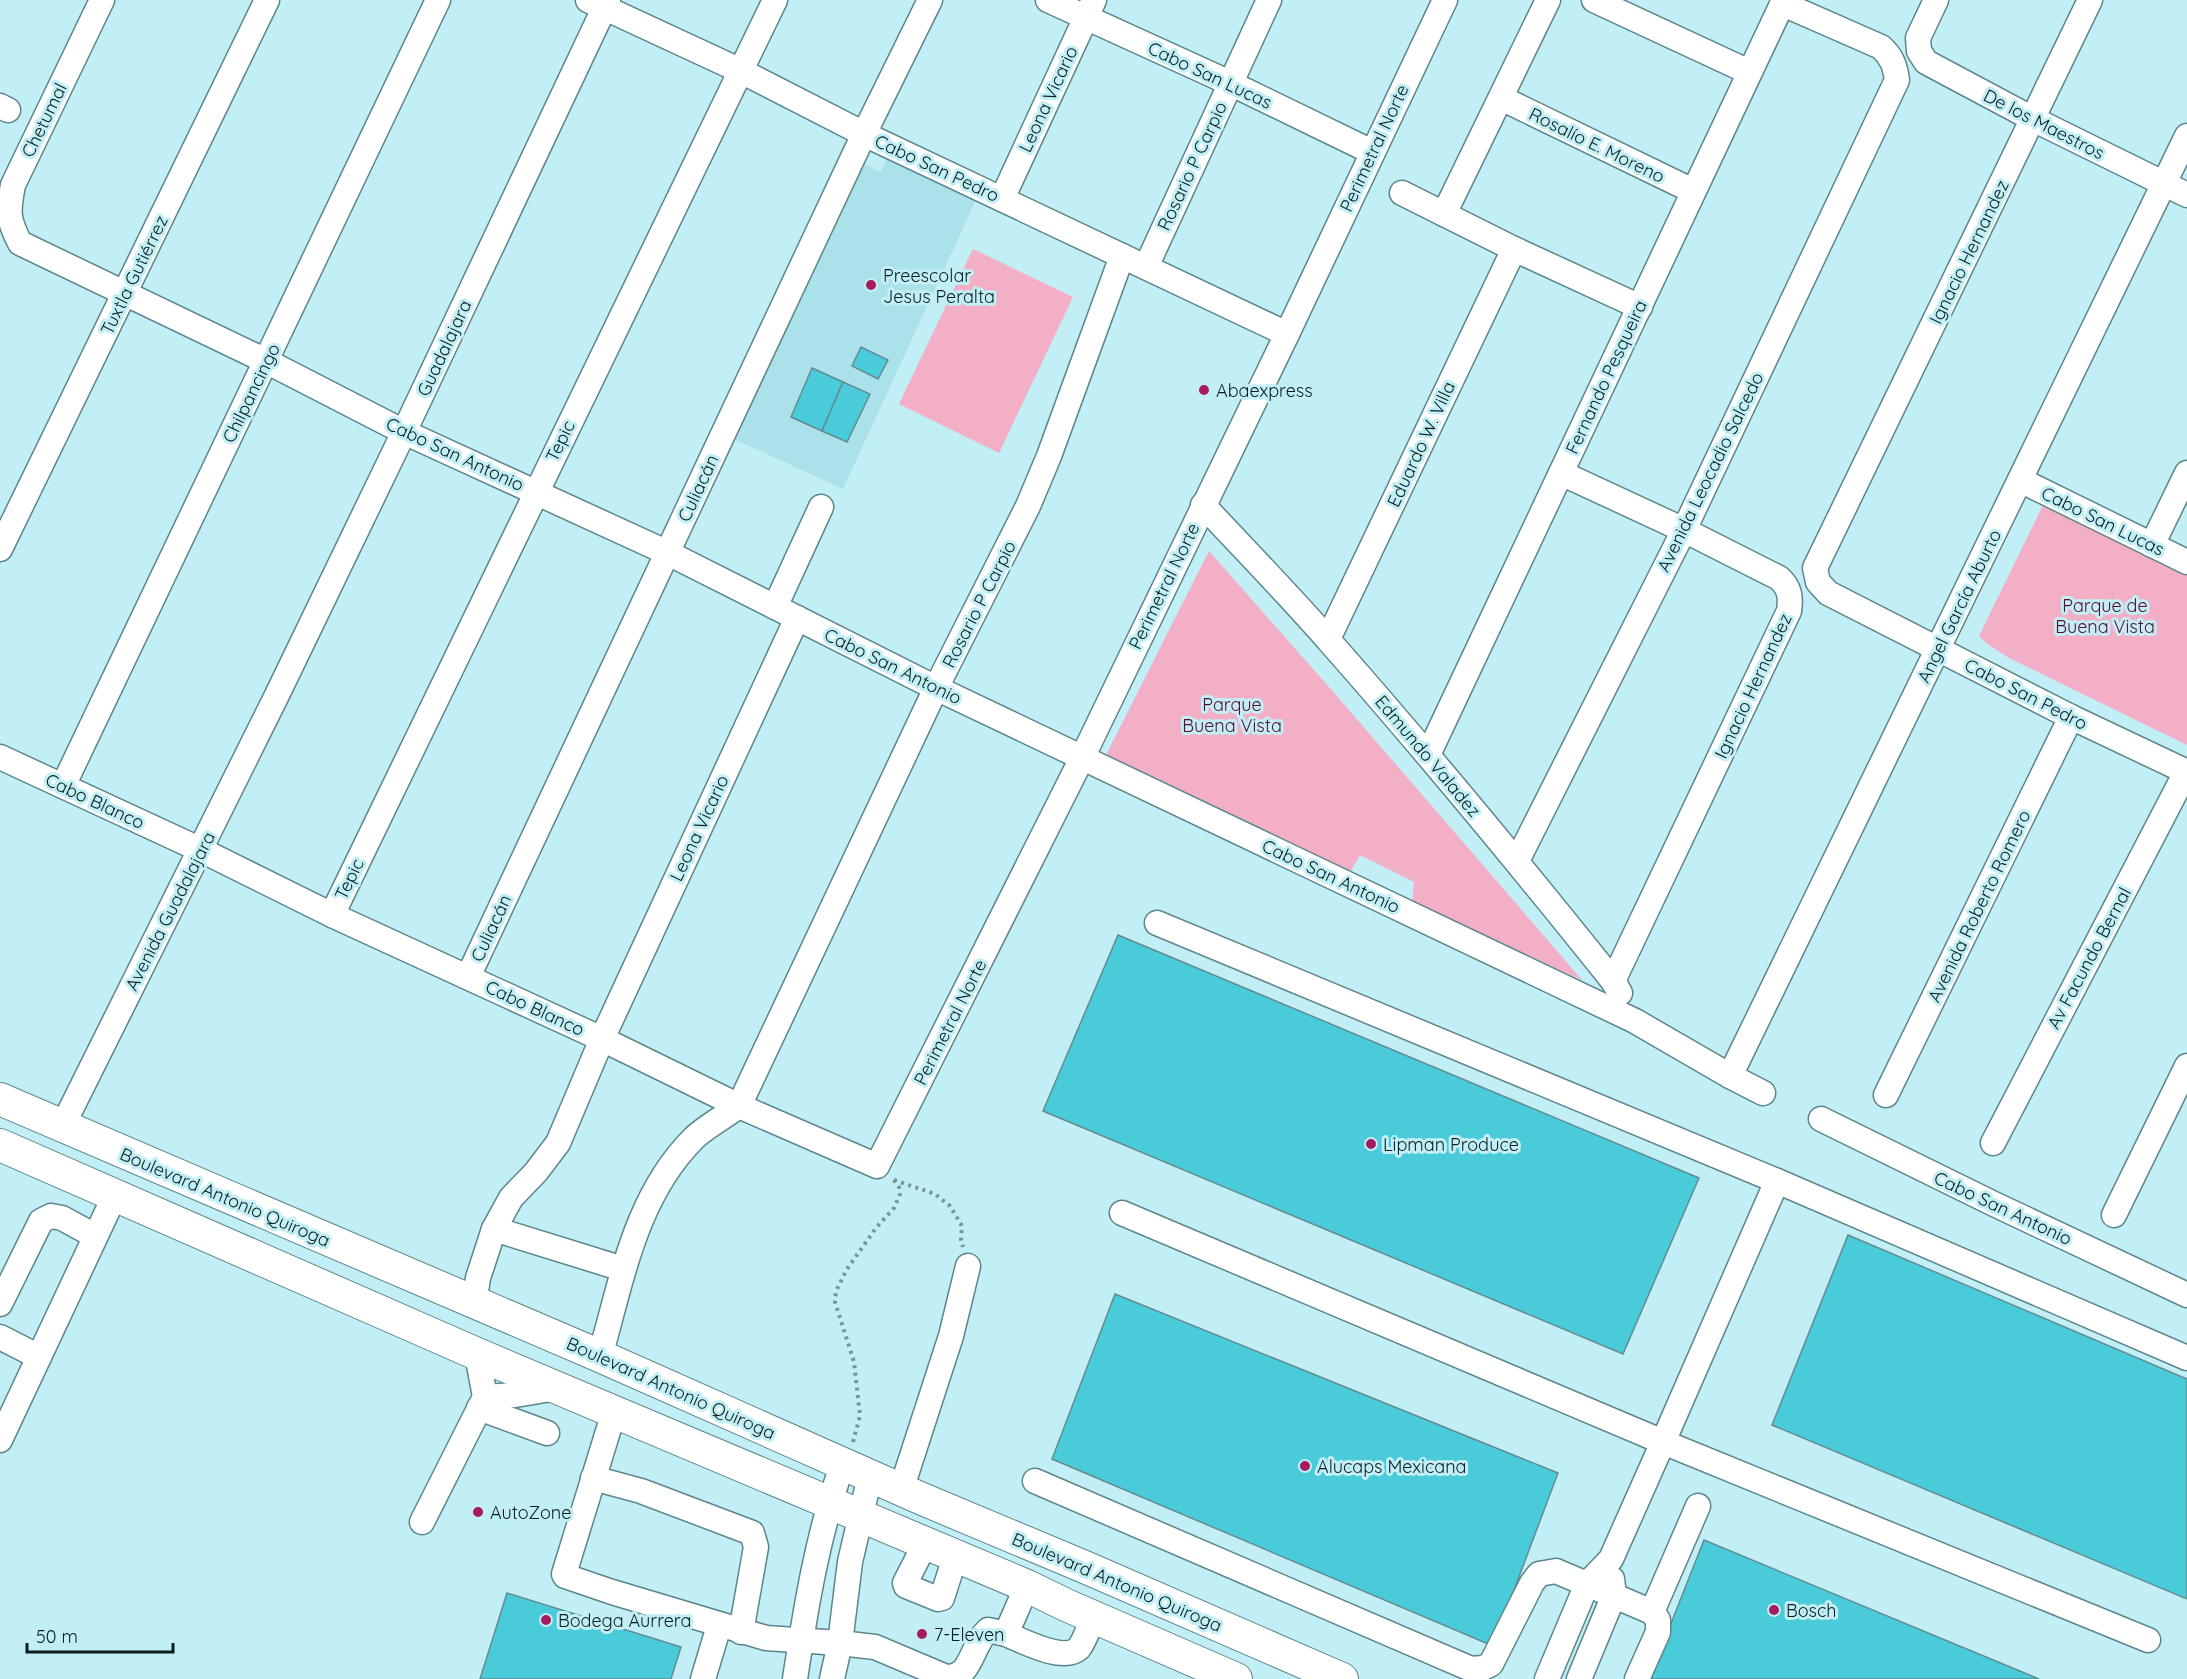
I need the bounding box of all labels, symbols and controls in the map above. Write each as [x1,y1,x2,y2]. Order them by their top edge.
street label: Cabo San Lucas [1144,36,1276,114]
street label: Leona Vicario [1013,42,1083,156]
street label: Chetumal [16,79,72,161]
street label: Perimetral Norte [1334,81,1414,215]
street label: De los Maestros [1980,84,2108,164]
street label: Rosario P Carpio [1152,98,1232,234]
street label: Rosalío E. Moreno [1525,102,1669,188]
street label: Cabo San Pedro [871,129,1003,207]
street label: Ignacio Hernandez [1924,176,2014,328]
street label: Tuxtla Gutiérrez [95,212,173,338]
place label: Preescolar Jesus Peralta [883,264,995,308]
marker: Preescolar Jesus Peralta [864,278,878,292]
street label: Guadalajara [412,296,476,400]
street label: Fernando Pesqueira [1560,296,1652,458]
street label: Chilpancingo [217,340,285,446]
street label: Avenida Leocadio Salcedo [1652,368,1768,576]
street label: Eduardo W. Villa [1382,377,1460,511]
place label: Abaexpress [1216,379,1313,402]
marker: Abaexpress [1197,383,1211,397]
street label: Cabo San Antonio [382,412,528,496]
street label: Tepic [540,417,580,465]
street label: Culiacán [672,451,724,525]
street label: Cabo San Lucas [2038,481,2168,561]
street label: Perimetral Norte [1123,519,1205,653]
street label: Angel García Aburto [1912,525,2006,687]
street label: Rosario P Carpio [937,537,1021,671]
park label: Parque de Buena Vista [2055,594,2155,638]
street label: Ignacio Hernandez [1709,610,1797,762]
street label: Cabo San Antonio [821,623,965,709]
street label: Cabo San Pedro [1961,653,2091,735]
street label: Edmundo Valadez [1370,690,1486,822]
park label: Parque Buena Vista [1182,693,1282,737]
street label: Cabo Blanco [42,768,148,834]
street label: Leona Vicario [664,771,734,885]
street label: Avenida Roberto Romero [1922,806,2036,1006]
street label: Avenida Guadalajara [120,828,220,994]
street label: Cabo San Antonio [1258,834,1404,918]
street label: Tepic [329,855,369,903]
street label: Av Facundo Bernal [2042,883,2136,1033]
street label: Culiacán [465,891,517,965]
street label: Perimetral Norte [908,955,992,1089]
street label: Cabo Blanco [482,975,588,1041]
place label: Lipman Produce [1383,1133,1519,1156]
marker: Lipman Produce [1364,1137,1378,1151]
street label: Boulevard Antonio Quiroga [116,1142,334,1252]
street label: Cabo San Antonio [1930,1166,2076,1250]
street label: Boulevard Antonio Quiroga [563,1332,779,1444]
place label: Alucaps Mexicana [1317,1455,1466,1478]
marker: Alucaps Mexicana [1298,1459,1312,1473]
place label: AutoZone [490,1501,571,1524]
marker: AutoZone [471,1505,485,1519]
street label: Boulevard Antonio Quiroga [1008,1527,1226,1637]
place label: Bosch [1786,1599,1837,1622]
marker: Bosch [1767,1603,1781,1617]
place label: Bodega Aurrera [558,1609,692,1632]
marker: Bodega Aurrera [539,1613,553,1627]
scale bar [27,1616,172,1654]
place label: 7-Eleven [934,1623,1005,1646]
text: 50 m [36,1625,78,1648]
marker: 7-Eleven [915,1627,929,1641]

